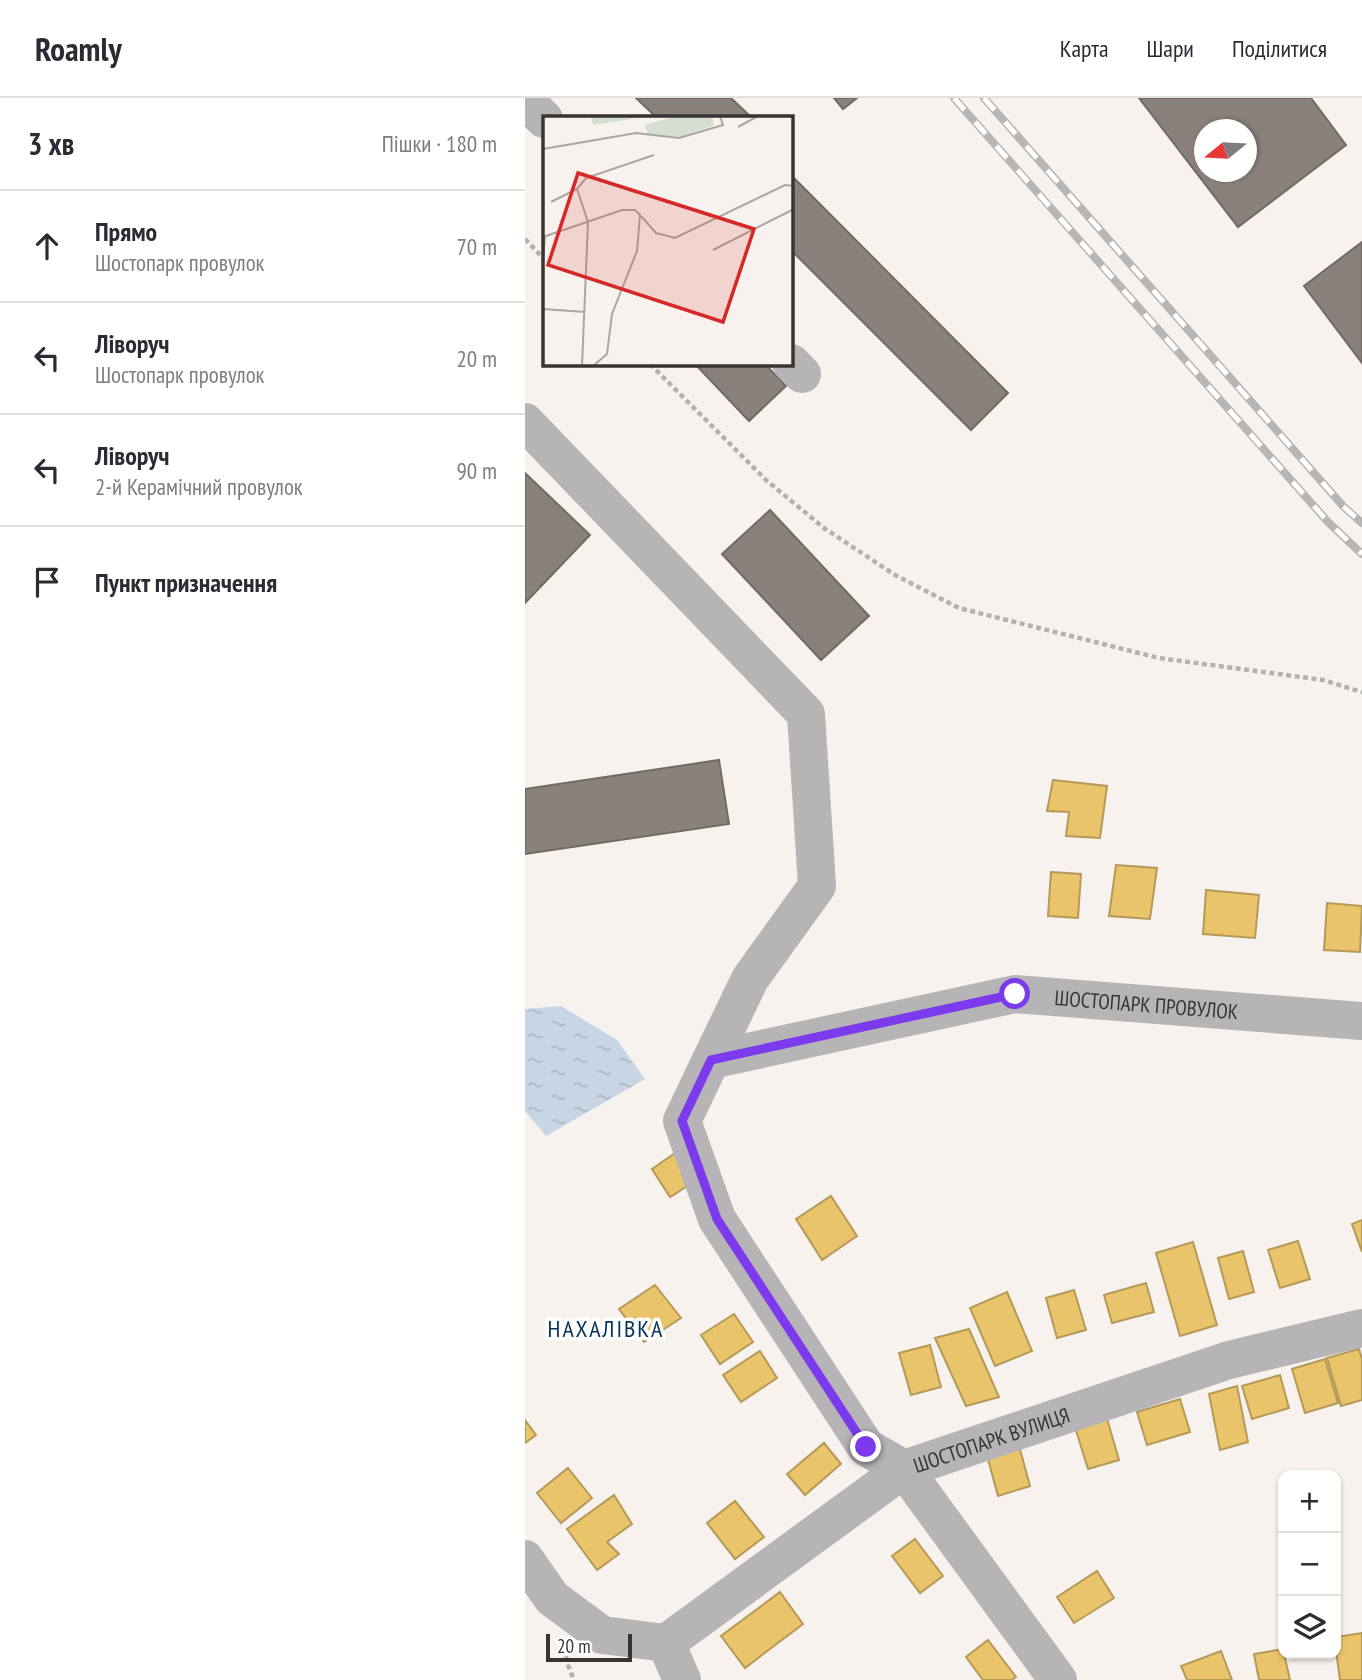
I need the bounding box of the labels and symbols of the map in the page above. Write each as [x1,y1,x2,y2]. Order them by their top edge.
inset map [543,116,793,366]
north arrow [1194,119,1257,182]
route start [999,978,1030,1009]
street label: ШОСТОПАРК ПРОВУЛОК [1054,984,1239,1025]
district label: НАХАЛІВКА [548,1313,664,1344]
street label: ШОСТОПАРК ВУЛИЦЯ [910,1401,1073,1478]
route end [850,1431,881,1462]
scale bar [546,1631,632,1663]

